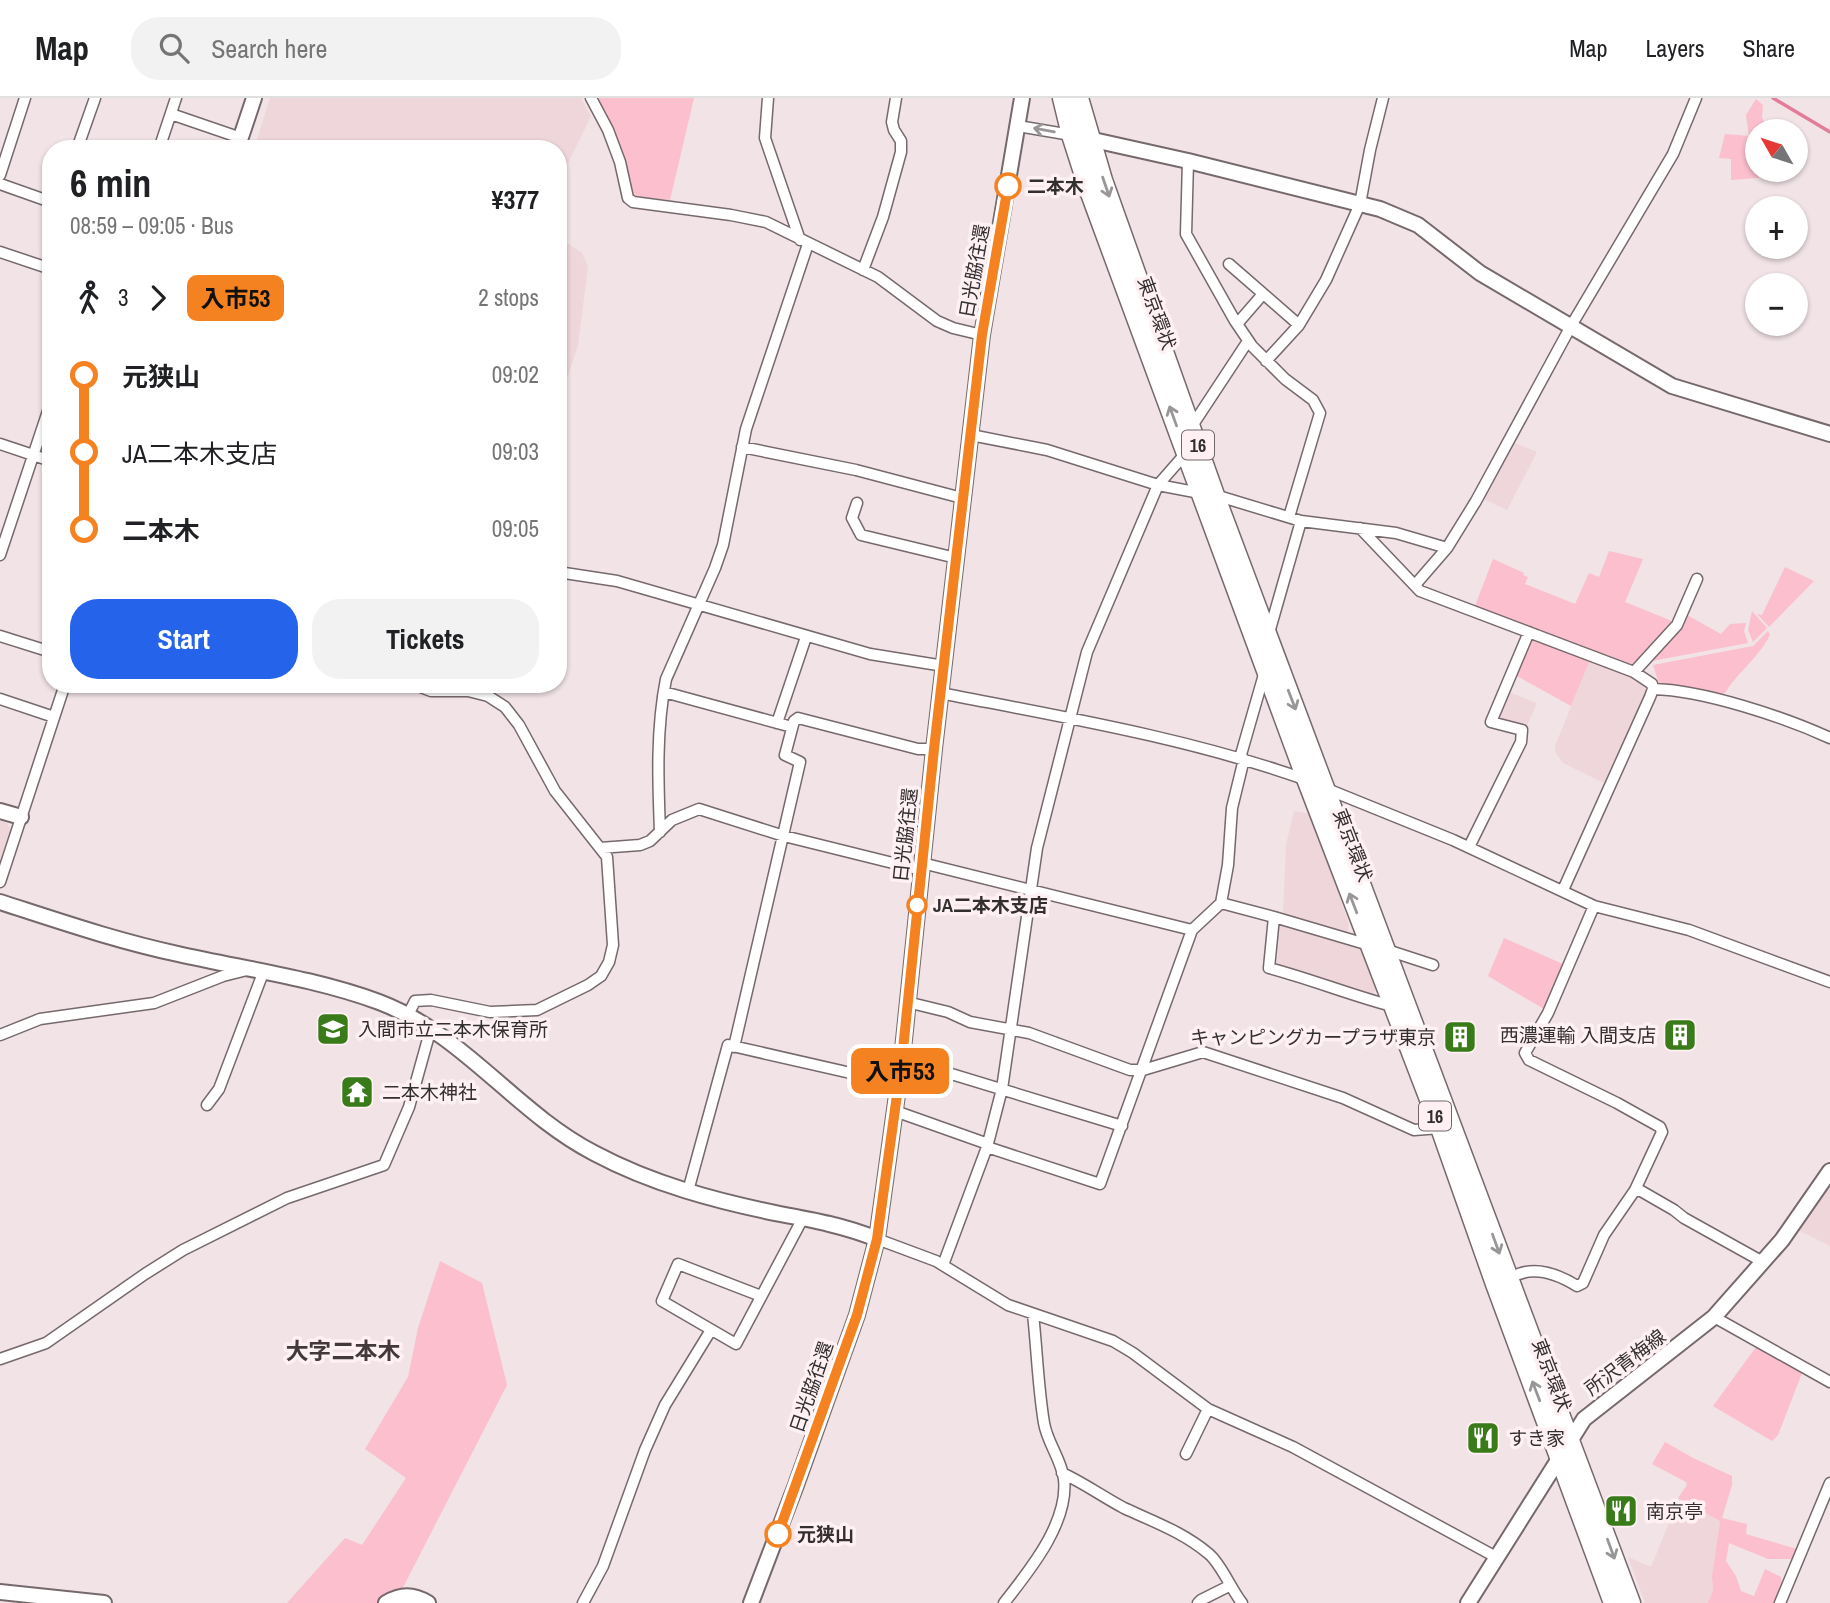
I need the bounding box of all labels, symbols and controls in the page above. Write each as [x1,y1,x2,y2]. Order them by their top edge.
search box [131,17,621,80]
text: Map [35,26,89,70]
icon: search [155,29,193,67]
text: Search here [211,31,327,66]
text: Map [1569,32,1607,64]
text: Layers [1645,32,1704,64]
text: Share [1742,32,1795,64]
north arrow [1745,119,1808,182]
map controls [1745,119,1808,336]
one-way arrow [1033,123,1056,136]
text: 6 min [70,158,151,209]
marker: 二本木 [995,173,1021,199]
place label: 二本木 [1027,173,1084,199]
one-way arrow [1101,175,1113,197]
text: ¥377 [492,182,539,217]
button: + [1745,196,1808,259]
text: 08:59 – 09:05 · Bus [70,210,234,241]
street label: 日光脇往還 [953,222,995,320]
street label: 東京環状 [1132,273,1182,353]
button: − [1745,273,1808,336]
icon: walk [70,279,108,317]
icon: forward [139,279,177,317]
text: 3 [118,282,129,313]
text: 入市53 [201,282,270,314]
text: 2 stops [478,282,539,313]
text: 元狭山 [122,359,200,394]
text: 09:02 [492,359,539,390]
one-way arrow [1165,406,1178,428]
road number: 16 [1182,430,1214,460]
text: JA二本木支店 [122,436,277,471]
text: 09:03 [492,436,539,467]
text: 二本木 [122,513,200,548]
text: 09:05 [492,513,539,544]
button: Start [70,599,298,679]
button: Tickets [312,599,539,679]
one-way arrow [1287,688,1300,710]
street label: 日光脇往還 [887,786,923,884]
street label: 東京環状 [1327,805,1379,885]
place label: JA二本木支店 [933,892,1048,918]
one-way arrow [1345,893,1358,915]
marker: JA二本木支店 [907,895,927,915]
school or university icon: 入間市立二本木保育所 [314,1010,352,1048]
place label: 入間市立二本木保育所 [358,1016,548,1042]
building icon: 西濃運輸 入間支店 [1661,1016,1699,1054]
building icon: キャンピングカープラザ東京 [1441,1018,1479,1056]
place label: 西濃運輸 入間支店 [1500,1022,1656,1048]
place label: キャンピングカープラザ東京 [1190,1024,1436,1050]
line badge: 入市53 [851,1048,949,1094]
text: 入市53 [865,1055,935,1087]
temple icon: 二本木神社 [338,1073,376,1111]
place label: 二本木神社 [382,1079,477,1105]
road number: 16 [1419,1101,1451,1130]
one-way arrow [1491,1232,1503,1254]
street label: 所沢青梅線 [1579,1323,1671,1401]
district label: 大字二本木 [286,1335,401,1366]
street label: 東京環状 [1526,1335,1578,1415]
street label: 日光脇往還 [783,1338,839,1436]
one-way arrow [1528,1381,1541,1403]
restaurant icon: すき家 [1464,1419,1502,1457]
place label: すき家 [1508,1425,1565,1451]
restaurant icon: 南京亭 [1602,1492,1640,1530]
place label: 南京亭 [1646,1498,1703,1524]
marker: 元狭山 [765,1521,791,1547]
place label: 元狭山 [797,1521,854,1547]
one-way arrow [1605,1537,1618,1559]

